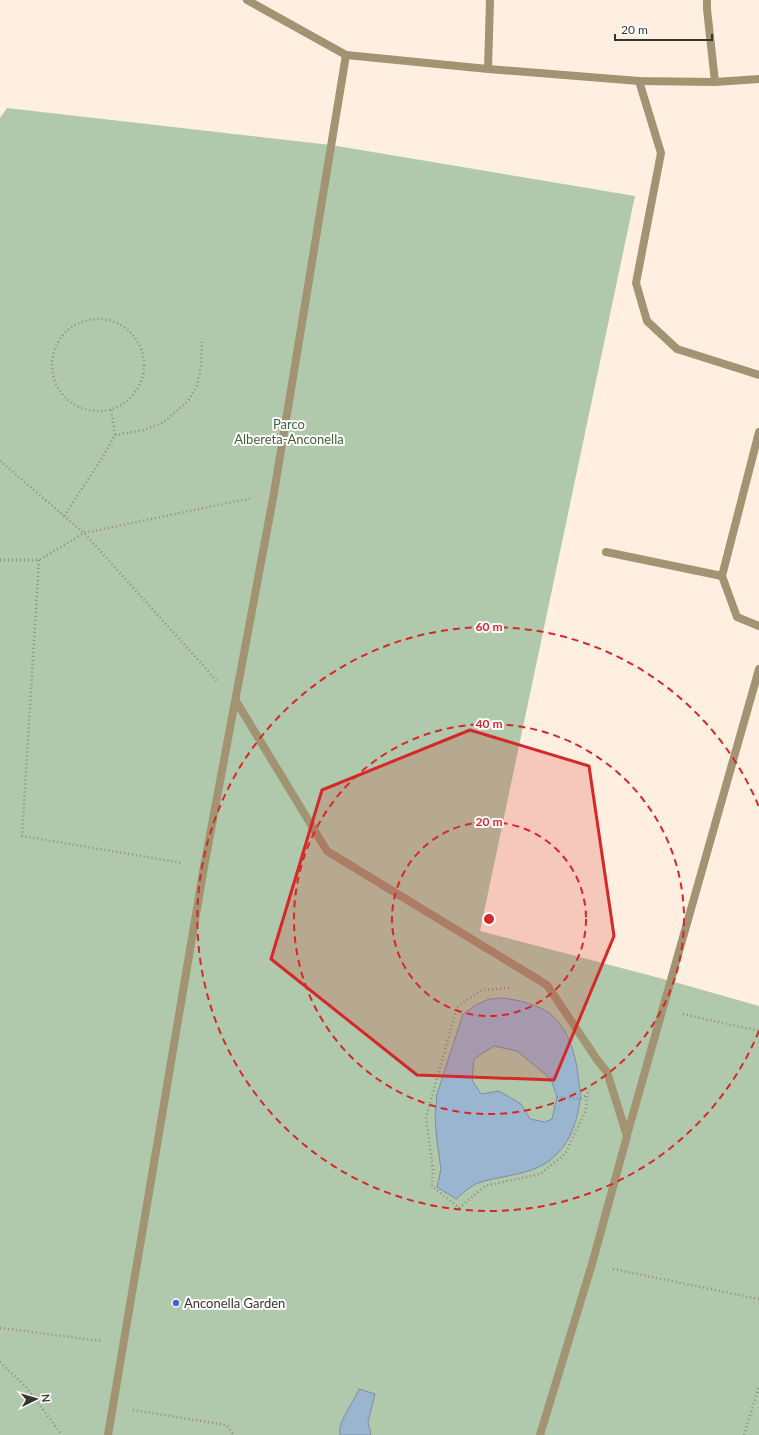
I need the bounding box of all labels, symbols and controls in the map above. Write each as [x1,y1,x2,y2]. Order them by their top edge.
scale bar [615,16,712,42]
text: 20 m [621,22,648,37]
park label: Parco Albereta-Anconella [234,416,344,447]
text: 60 m [476,619,502,634]
text: 40 m [476,716,502,731]
text: 20 m [476,814,502,829]
centre of rings [482,912,496,926]
place label: Anconella Garden [184,1295,285,1311]
marker: Anconella Garden [171,1298,181,1308]
north arrow [16,1379,56,1419]
text: N [40,1393,53,1403]

